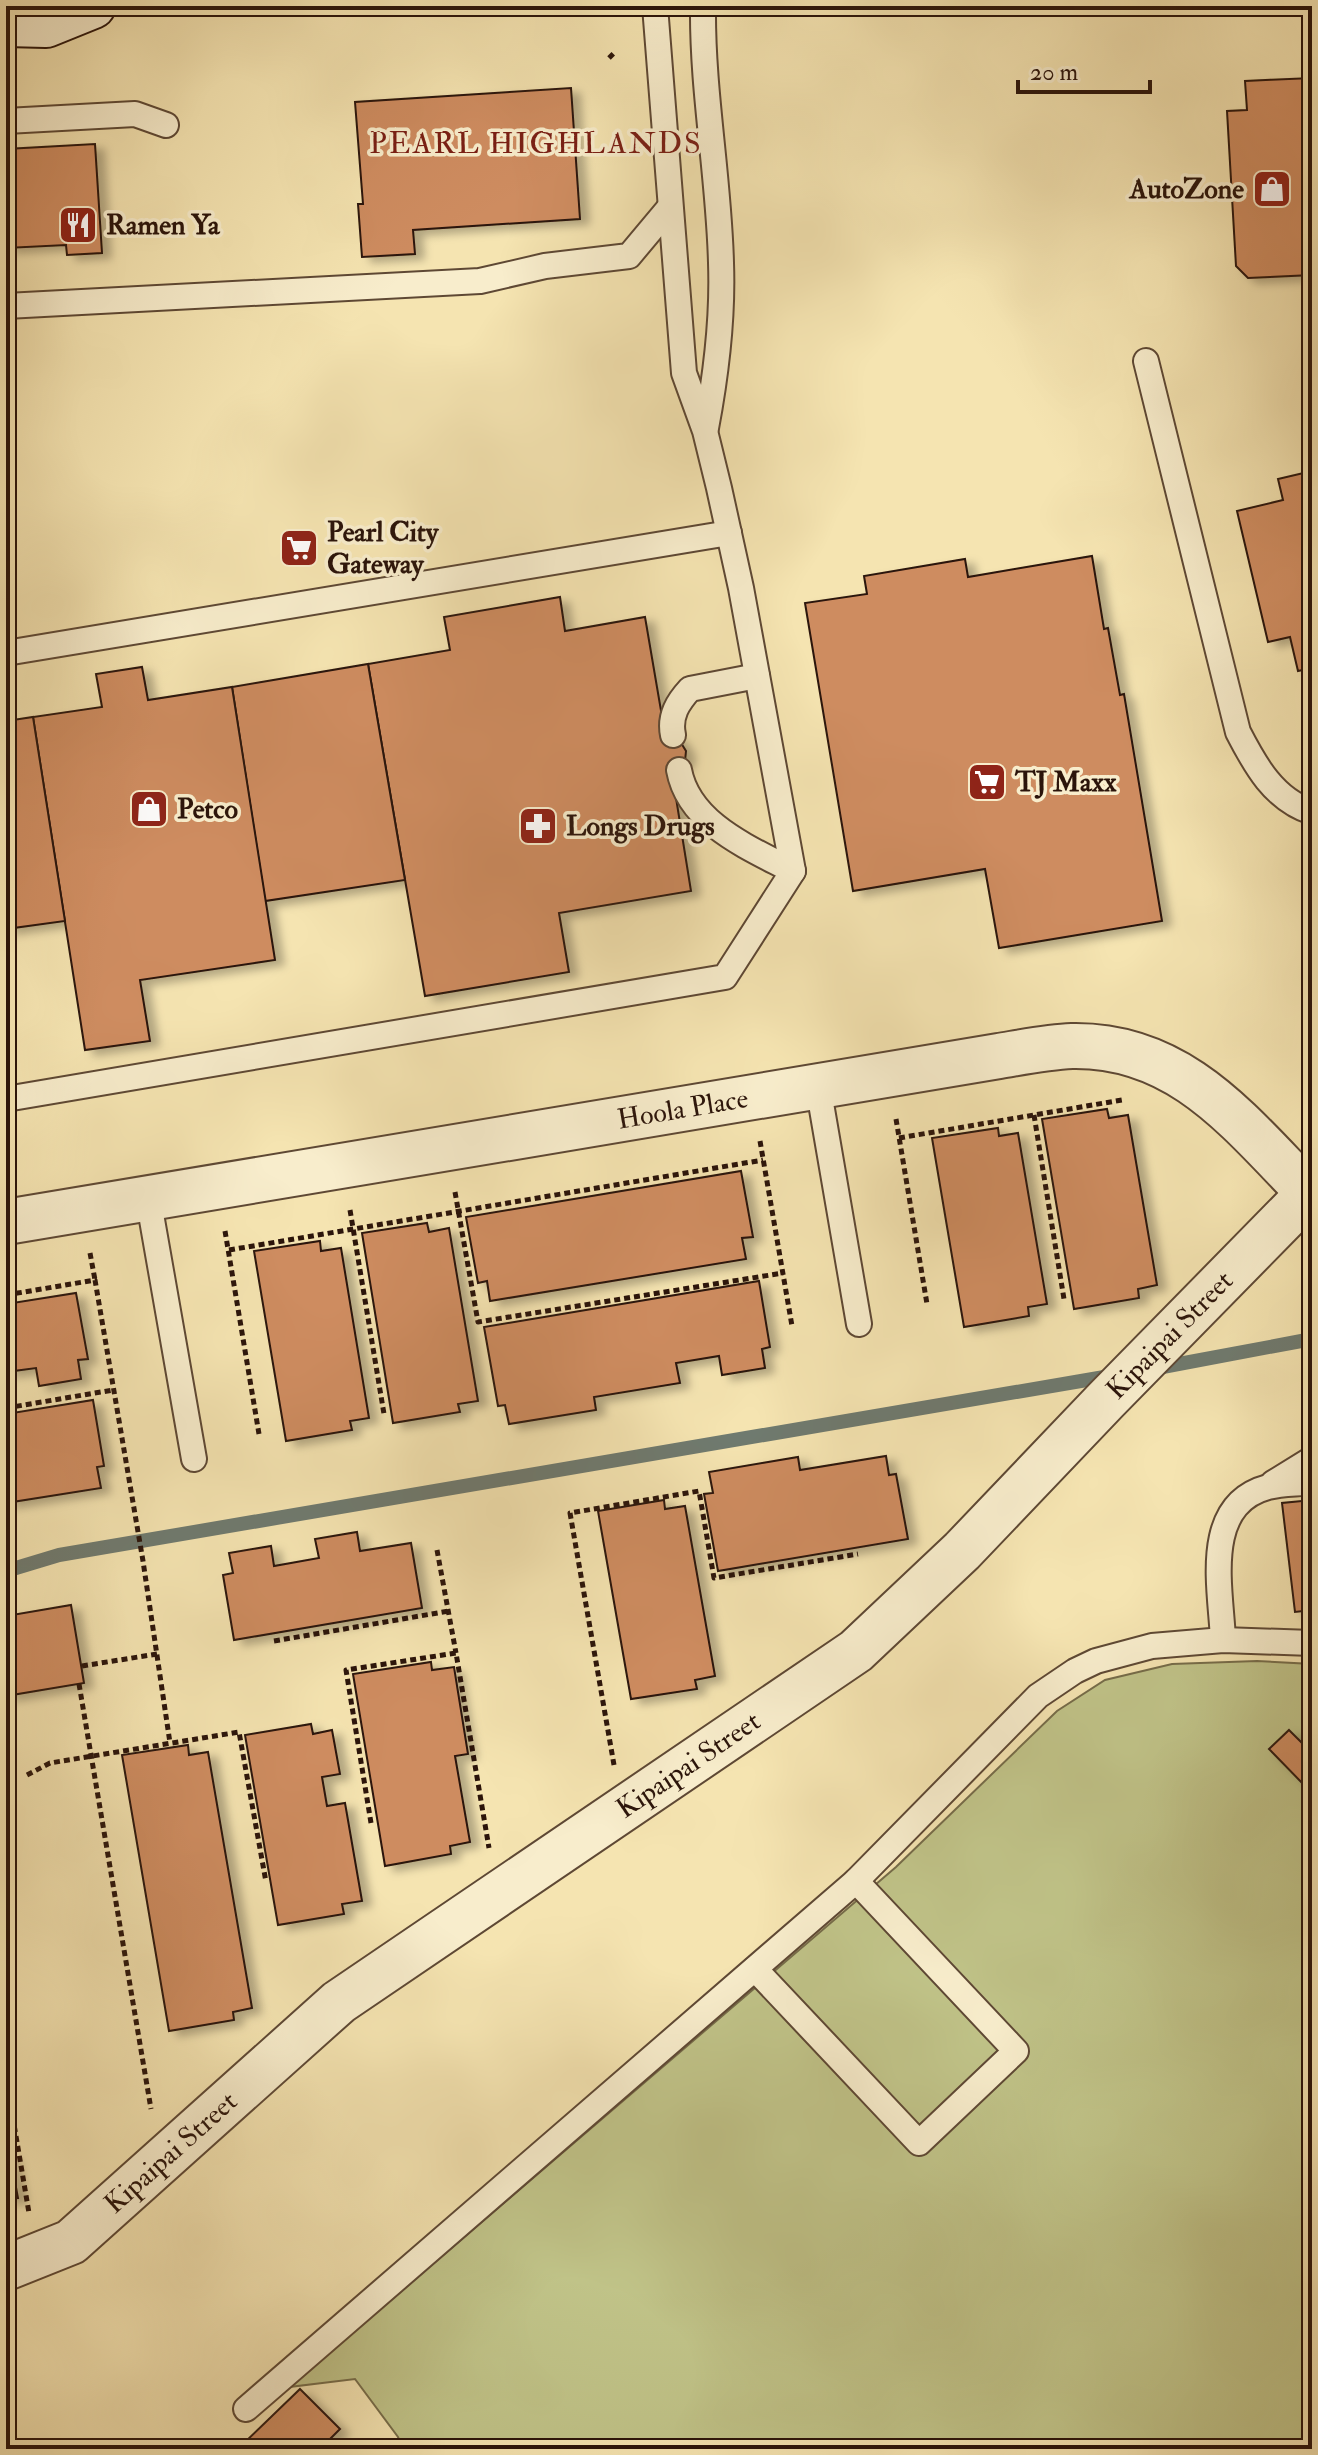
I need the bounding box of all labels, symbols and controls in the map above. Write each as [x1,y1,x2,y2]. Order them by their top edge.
scale bar [1018,44,1150,94]
text: 20 m [1030,57,1079,88]
district label: PEARL HIGHLANDS [369,125,703,162]
shop icon: AutoZone [1251,168,1293,210]
place label: AutoZone [1129,172,1244,207]
restaurant icon: Ramen Ya [57,204,99,246]
place label: Ramen Ya [106,208,221,243]
place label: Pearl City Gateway [327,515,440,582]
supermarket icon: Pearl City Gateway [278,527,320,569]
supermarket icon: TJ Maxx [966,761,1008,803]
place label: TJ Maxx [1014,765,1117,800]
shop icon: Petco [128,788,170,830]
place label: Petco [177,792,239,827]
pharmacy icon: Longs Drugs [517,805,559,847]
place label: Longs Drugs [566,809,715,844]
street label: Hoola Place [615,1081,751,1137]
street label: Kipaipai Street [1099,1263,1241,1407]
street label: Kipaipai Street [610,1704,767,1826]
street label: Kipaipai Street [97,2084,245,2221]

